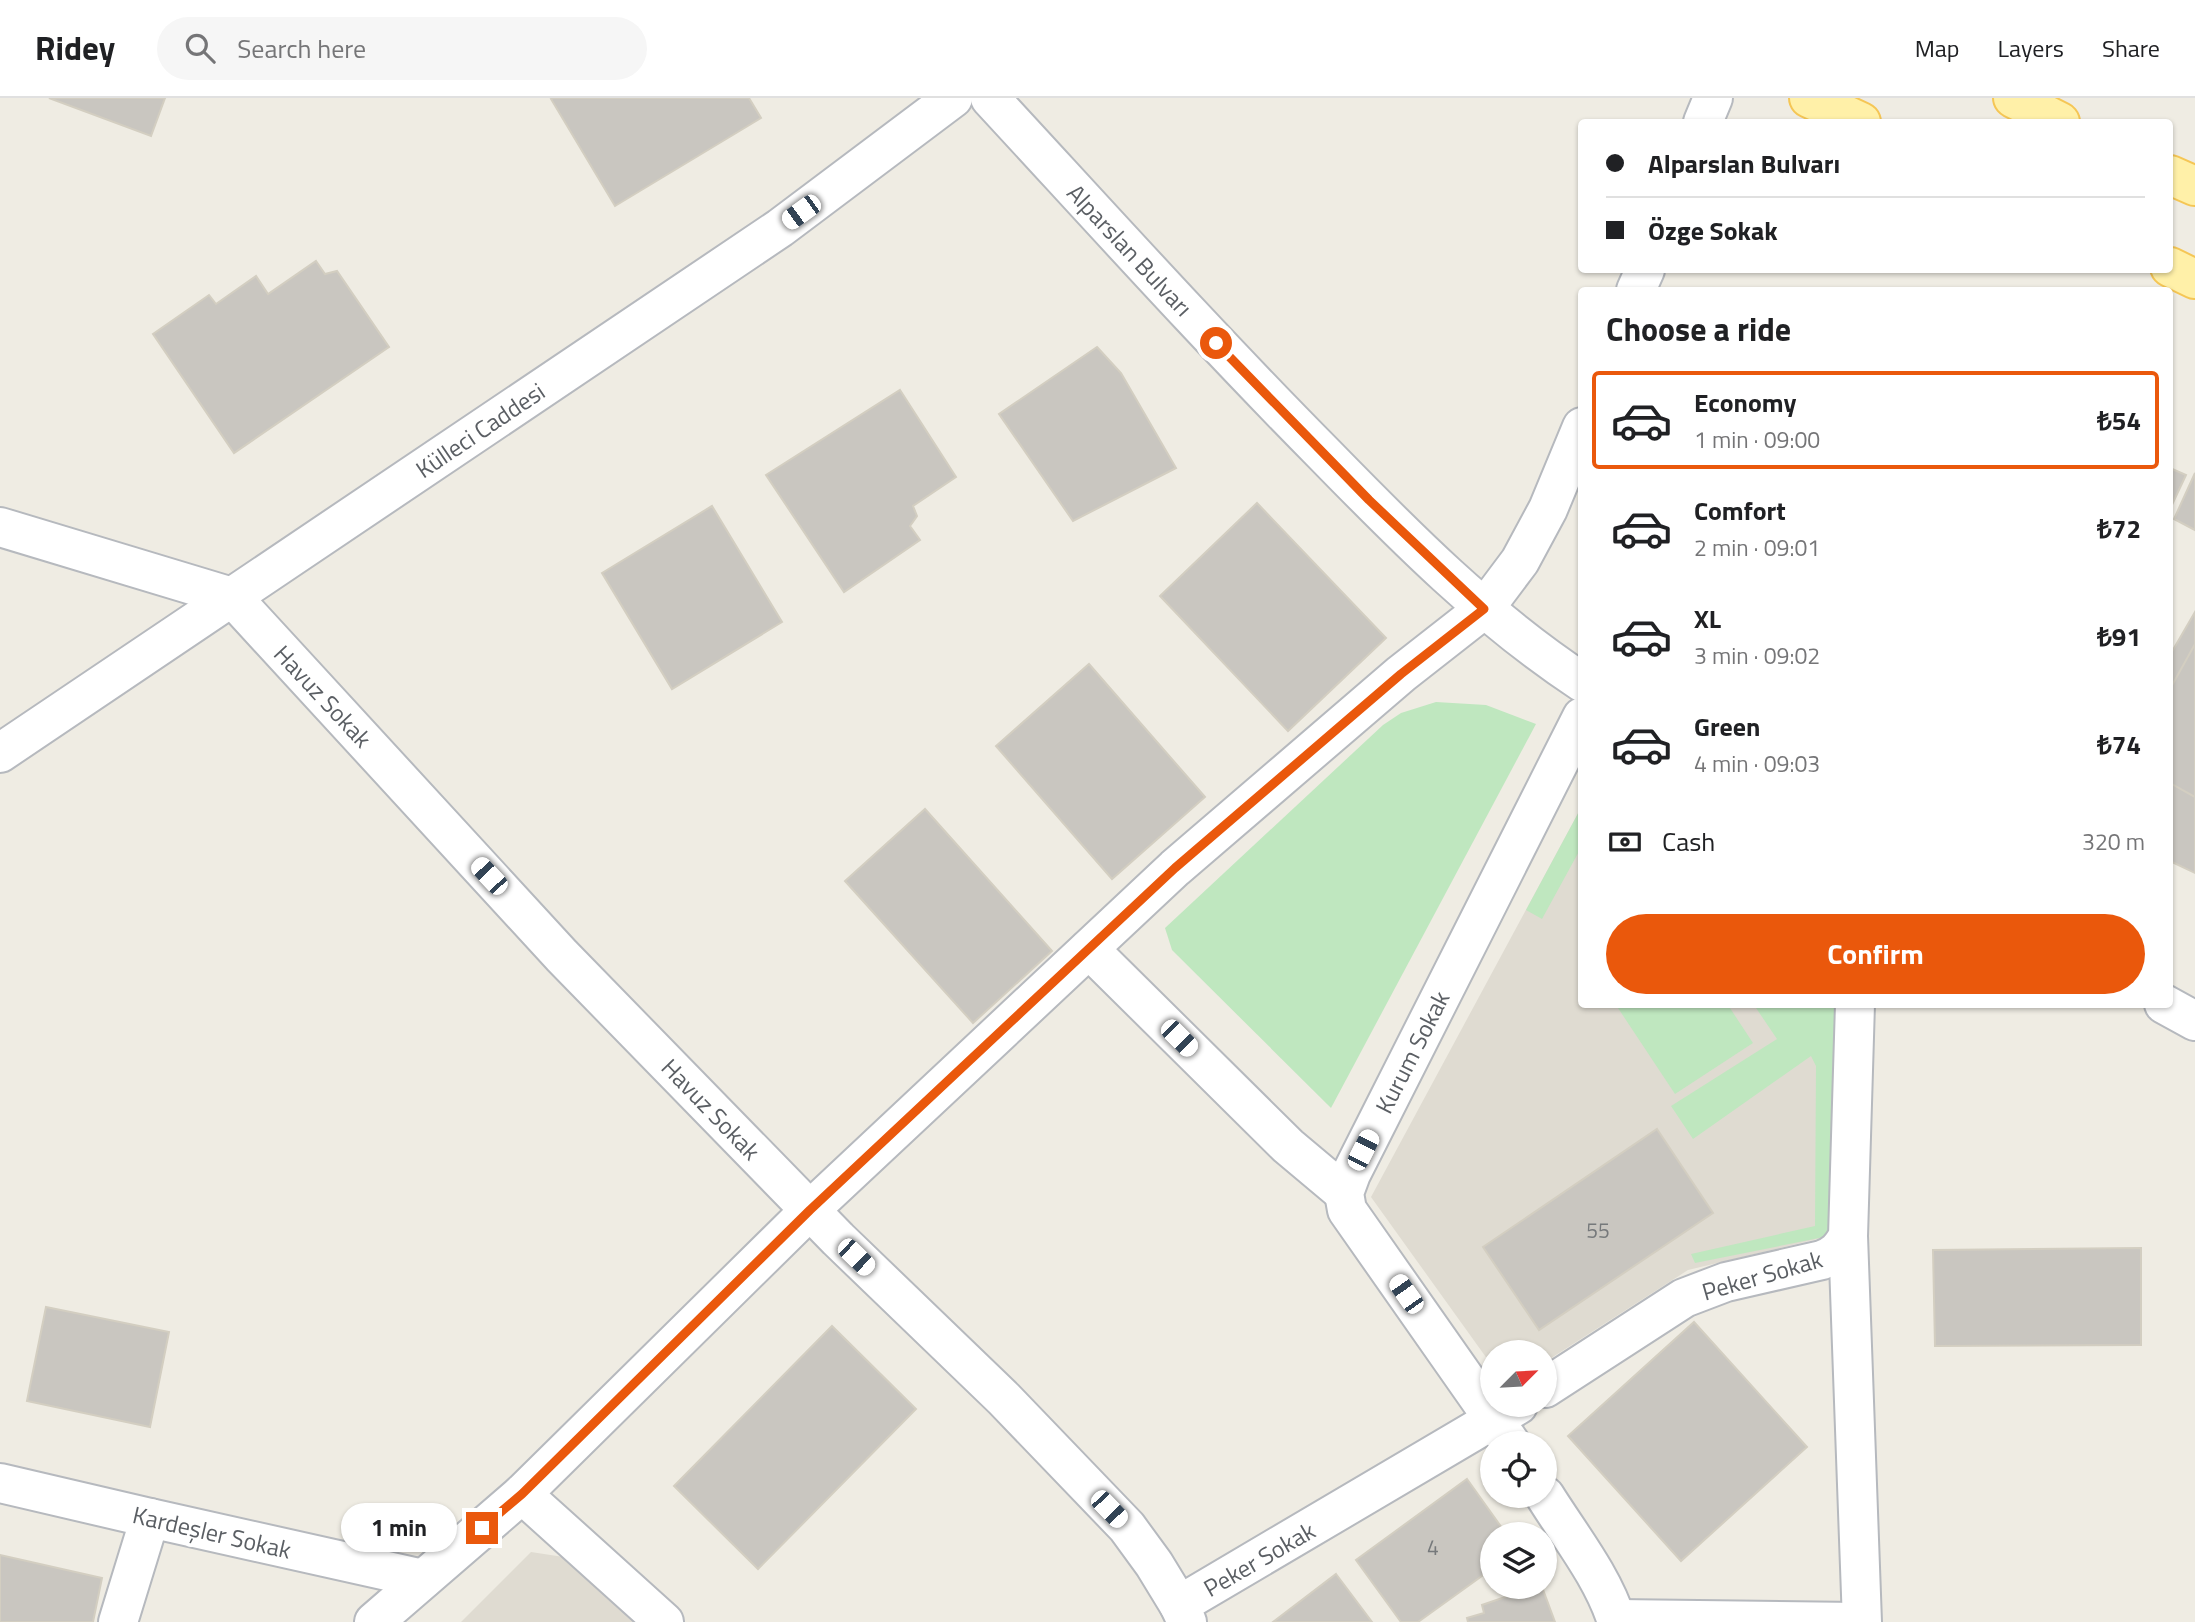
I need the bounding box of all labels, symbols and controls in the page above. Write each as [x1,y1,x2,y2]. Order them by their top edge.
search box [157,17,647,80]
text: Ridey [35,23,115,73]
icon: search [181,29,219,67]
text: Search here [237,29,366,68]
text: Map [1915,30,1960,66]
text: Layers [1998,30,2064,66]
text: Share [2102,30,2160,66]
text: Alparslan Bulvarı [1648,144,1840,183]
street label: Alparslan Bulvarı [1059,176,1201,324]
car [778,191,825,233]
text: Özge Sokak [1648,211,1778,250]
text: Choose a ride [1606,305,1791,353]
route start [1200,327,1232,359]
street label: Külleci Caddesi [408,373,552,487]
text: Economy [1694,383,1796,422]
icon: car [1610,389,1673,452]
text: ₺54 [2097,401,2141,440]
text: 1 min · 09:00 [1694,422,1820,457]
text: Comfort [1694,491,1786,530]
icon: car [1610,497,1673,560]
text: ₺72 [2097,509,2141,548]
text: 2 min · 09:01 [1694,530,1820,565]
text: XL [1694,599,1721,638]
icon: car [1610,605,1673,668]
text: ₺91 [2097,617,2141,656]
street label: Havuz Sokak [266,636,381,756]
text: 3 min · 09:02 [1694,638,1820,673]
text: Green [1694,707,1760,746]
icon: car [1610,713,1673,776]
text: ₺74 [2097,725,2141,764]
text: 4 min · 09:03 [1694,746,1820,781]
text: Cash [1662,822,1715,861]
icon: cash [1606,823,1644,861]
text: 320 m [2082,824,2145,859]
car [467,853,512,899]
button: Confirm [1606,914,2145,994]
street label: Kurum Sokak [1366,984,1458,1119]
car [1157,1016,1202,1060]
street label: Havuz Sokak [653,1050,769,1168]
car [1345,1127,1382,1173]
house number: 55 [1586,1214,1610,1246]
car [834,1235,879,1279]
street label: Peker Sokak [1698,1241,1827,1309]
car [1386,1271,1427,1317]
north arrow [1480,1340,1558,1418]
map controls [1480,1340,1557,1599]
button: locate [1480,1431,1557,1508]
car [1087,1487,1132,1531]
street label: Kardeşler Sokak [129,1496,295,1568]
callout: 1 min [342,1504,458,1552]
text: 1 min [371,1510,427,1545]
route end [466,1512,498,1544]
street label: Peker Sokak [1196,1512,1322,1606]
button: layers [1480,1522,1557,1599]
house number: 4 [1427,1531,1439,1563]

